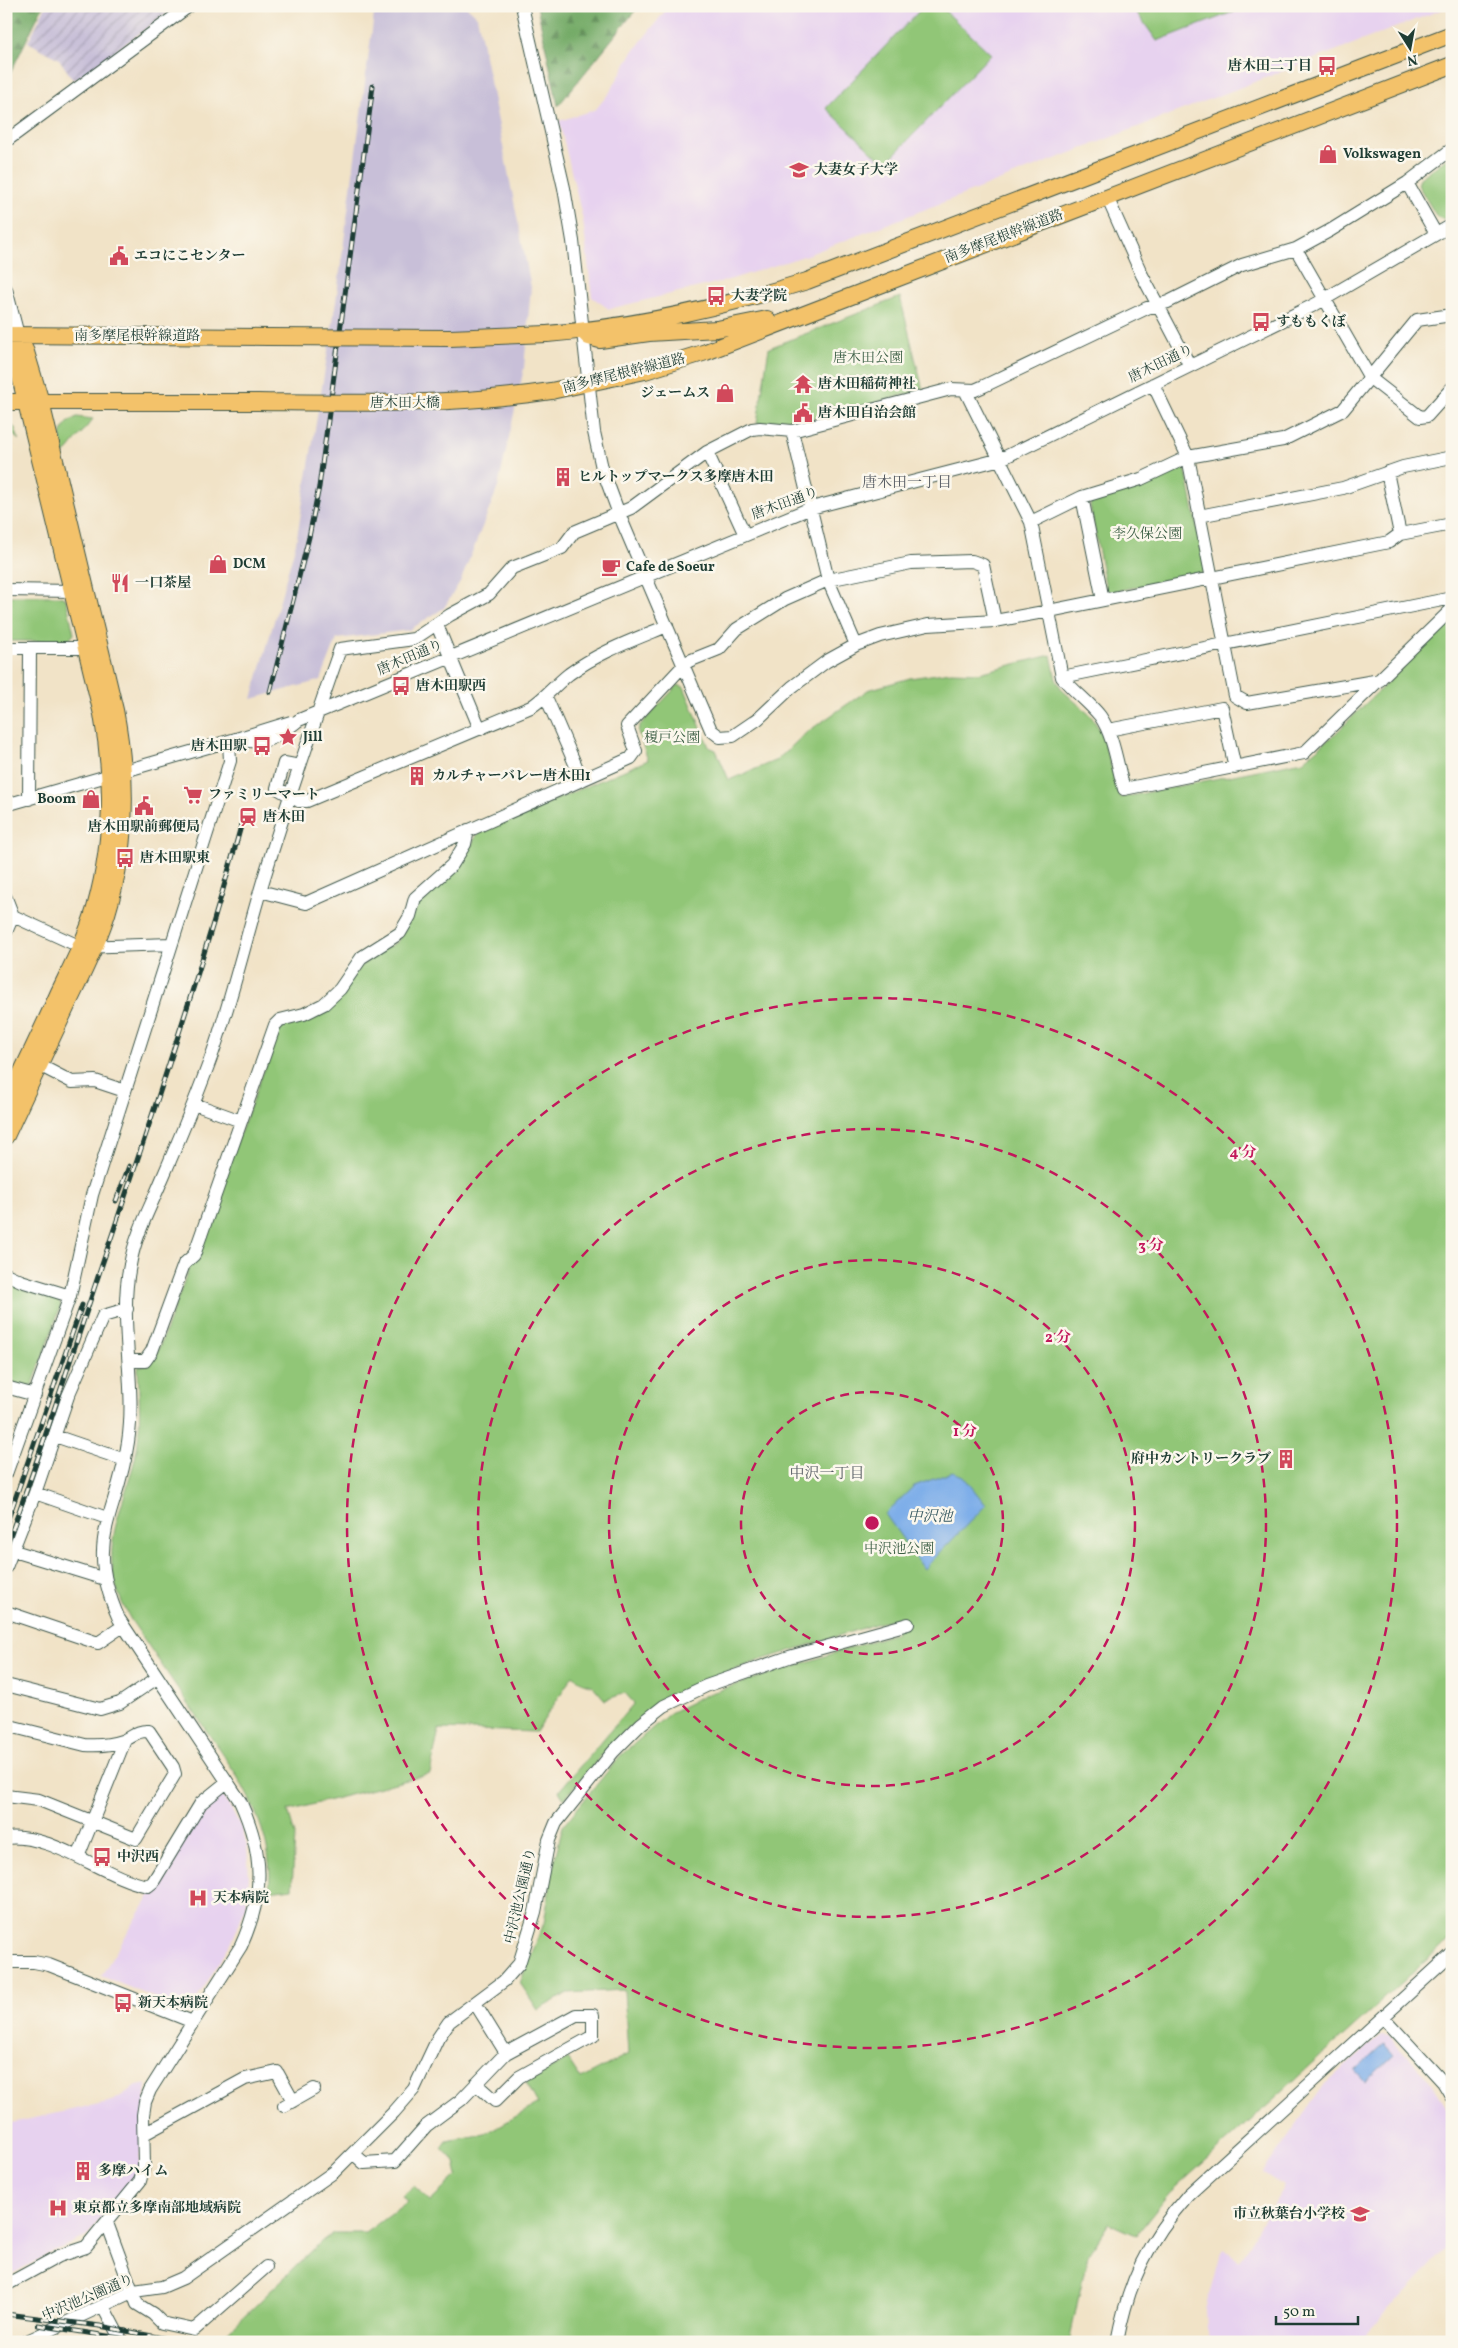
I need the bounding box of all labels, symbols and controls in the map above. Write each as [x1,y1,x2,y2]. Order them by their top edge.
north arrow [1386,22,1436,72]
text: N [1405,49,1419,70]
bus stop icon: 唐木田二丁目 [1316,55,1338,77]
place label: 唐木田二丁目 [1228,57,1312,76]
shop icon: Volkswagen [1317,143,1339,165]
place label: Volkswagen [1343,145,1421,164]
school or university icon: 大妻女子大学 [788,159,810,181]
place label: 大妻女子大学 [814,161,898,180]
street label: 南多摩尾根幹線道路 [942,206,1066,268]
public building icon: エコにこセンター [108,245,130,267]
place label: エコにこセンター [134,247,245,266]
bus stop icon: 大妻学院 [705,285,727,307]
place label: 大妻学院 [731,287,787,306]
bus stop icon: すももくぼ [1250,311,1272,333]
place label: すももくぼ [1276,313,1346,332]
street label: 南多摩尾根幹線道路 [74,327,200,346]
street label: 唐木田通り [1125,340,1197,388]
park label: 唐木田公園 [833,349,903,368]
street label: 南多摩尾根幹線道路 [561,350,687,398]
temple icon: 唐木田稲荷神社 [792,373,814,395]
place label: 唐木田稲荷神社 [818,375,916,394]
shop icon: ジェームス [714,382,736,404]
place label: ジェームス [640,384,710,403]
street label: 唐木田大橋 [370,394,440,413]
public building icon: 唐木田自治会館 [792,402,814,424]
place label: 唐木田自治会館 [818,404,916,423]
building icon: ヒルトップマークス多摩唐木田 [552,466,574,488]
place label: ヒルトップマークス多摩唐木田 [578,468,773,487]
district label: 唐木田一丁目 [862,473,952,494]
street label: 唐木田通り [749,483,821,525]
park label: 李久保公園 [1112,525,1182,544]
shop icon: DCM [207,553,229,575]
place label: DCM [233,555,266,574]
cafe icon: Cafe de Soeur [600,556,622,578]
place label: Cafe de Soeur [626,558,715,577]
restaurant icon: 一口茶屋 [109,572,131,594]
place label: 一口茶屋 [135,574,191,593]
street label: 唐木田通り [374,636,446,680]
bus stop icon: 唐木田駅西 [390,675,412,697]
place label: 唐木田駅西 [416,677,486,696]
place icon: Jill [277,726,299,748]
place label: Jill [302,728,323,747]
park label: 榎戸公園 [644,729,700,748]
bus stop icon: 唐木田駅 [251,735,273,757]
place label: 唐木田駅 [191,737,247,756]
building icon: カルチャーバレー唐木田1 [406,765,428,787]
place label: カルチャーバレー唐木田1 [432,767,591,786]
supermarket icon: ファミリーマート [182,784,204,806]
place label: ファミリーマート [208,786,320,805]
shop icon: Boom [80,788,102,810]
place label: Boom [37,790,76,809]
public building icon: 唐木田駅前郵便局 [133,795,155,817]
station icon: 唐木田 [237,806,259,828]
place label: 唐木田 [263,808,305,827]
place label: 唐木田駅前郵便局 [88,818,200,837]
bus stop icon: 唐木田駅東 [114,847,136,869]
place label: 唐木田駅東 [140,849,210,868]
text: 4 分 [1229,1143,1257,1164]
text: 3 分 [1138,1236,1164,1257]
text: 2 分 [1045,1328,1071,1349]
text: 1 分 [953,1422,977,1443]
building icon: 府中カントリークラブ [1275,1448,1297,1470]
place label: 府中カントリークラブ [1131,1450,1271,1469]
district label: 中沢一丁目 [789,1464,865,1485]
water label: 中沢池 [907,1507,954,1528]
centre of rings [863,1514,881,1532]
park label: 中沢池公園 [864,1540,934,1559]
bus stop icon: 中沢西 [91,1846,113,1868]
street label: 中沢池公園通り [501,1846,541,1946]
place label: 中沢西 [117,1848,159,1867]
hospital icon: 天本病院 [187,1887,209,1909]
place label: 天本病院 [213,1889,269,1908]
bus stop icon: 新天本病院 [112,1992,134,2014]
place label: 新天本病院 [138,1994,208,2013]
building icon: 多摩ハイム [72,2160,94,2182]
place label: 多摩ハイム [98,2162,168,2181]
hospital icon: 東京都立多摩南部地域病院 [47,2197,69,2219]
place label: 東京都立多摩南部地域病院 [73,2199,241,2218]
school or university icon: 市立秋葉台小学校 [1349,2203,1371,2225]
place label: 市立秋葉台小学校 [1233,2205,1345,2224]
street label: 中沢池公園通り [39,2270,137,2326]
scale bar [1276,2293,1358,2325]
text: 50 m [1283,2302,1315,2323]

